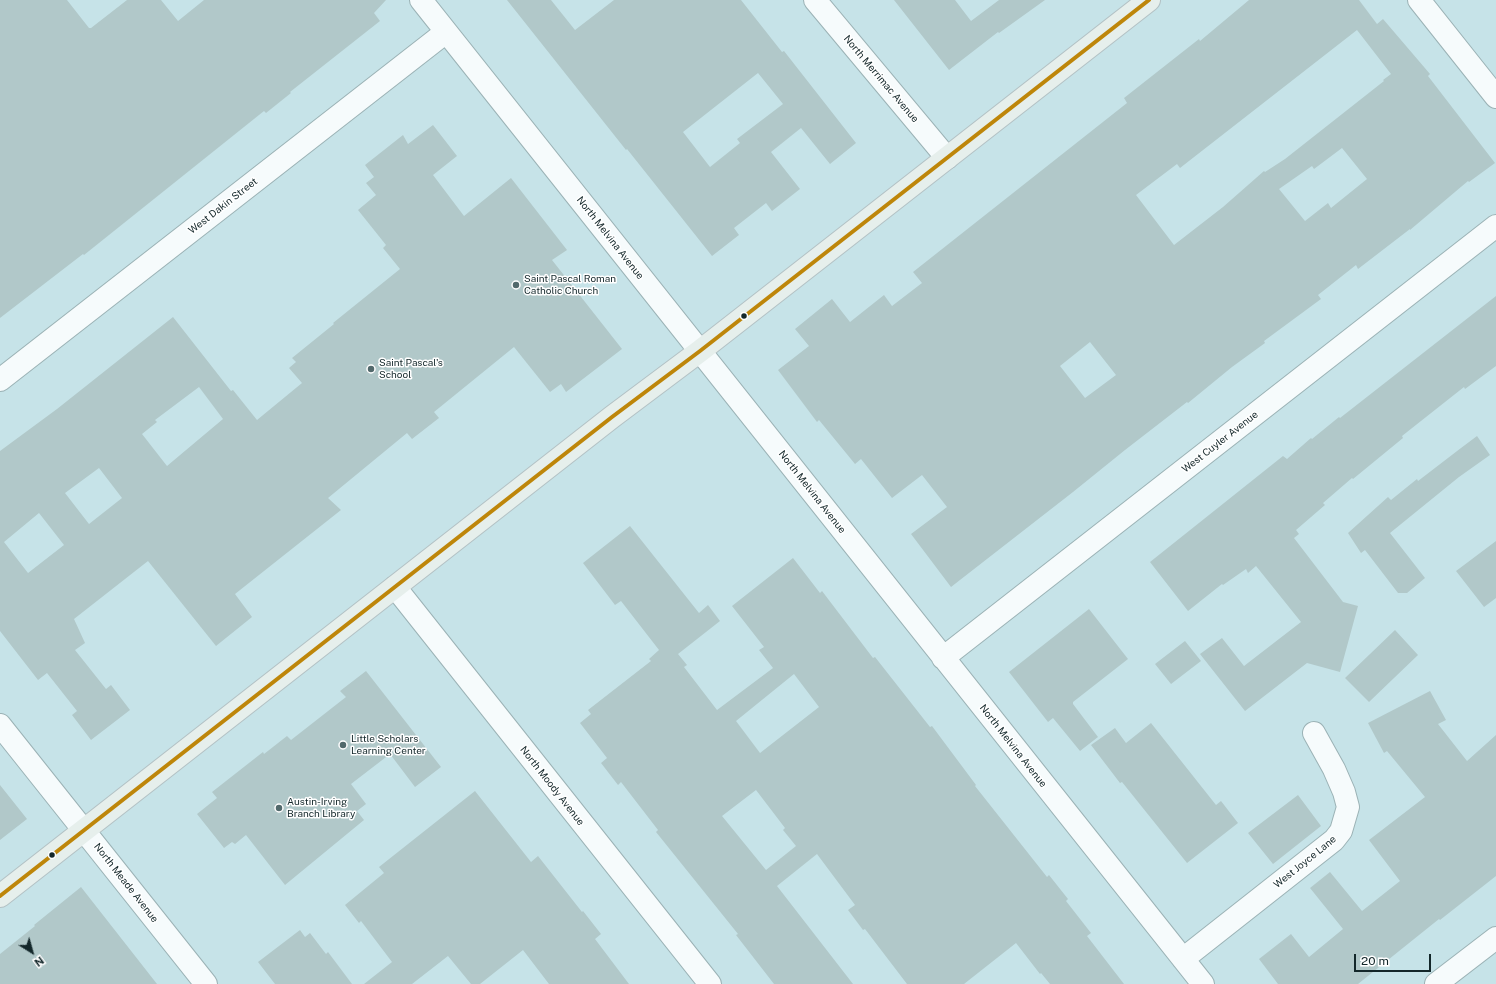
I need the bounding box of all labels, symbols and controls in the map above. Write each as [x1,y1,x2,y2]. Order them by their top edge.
street label: North Merrimac Avenue [841,33,921,125]
street label: West Dakin Street [186,175,260,237]
street label: North Melvina Avenue [574,194,646,282]
place label: Saint Pascal Roman Catholic Church [524,273,616,296]
marker: Saint Pascal Roman Catholic Church [511,280,521,290]
unlabelled marker [739,311,749,321]
place label: Saint Pascal's School [379,357,443,380]
marker: Saint Pascal's School [366,364,376,374]
street label: West Cuyler Avenue [1180,409,1260,475]
street label: North Melvina Avenue [776,448,848,536]
street label: North Melvina Avenue [977,702,1049,790]
place label: Little Scholars Learning Center [351,733,426,756]
marker: Little Scholars Learning Center [338,740,348,750]
street label: North Moody Avenue [517,744,587,828]
place label: Austin-Irving Branch Library [287,796,355,820]
marker: Austin-Irving Branch Library [274,803,284,813]
street label: West Joyce Lane [1271,833,1339,891]
street label: North Meade Avenue [91,841,161,925]
unlabelled marker [47,850,57,860]
north arrow [12,932,52,972]
scale bar [1356,946,1433,972]
text: N [32,954,46,969]
text: 20 m [1361,954,1389,968]

